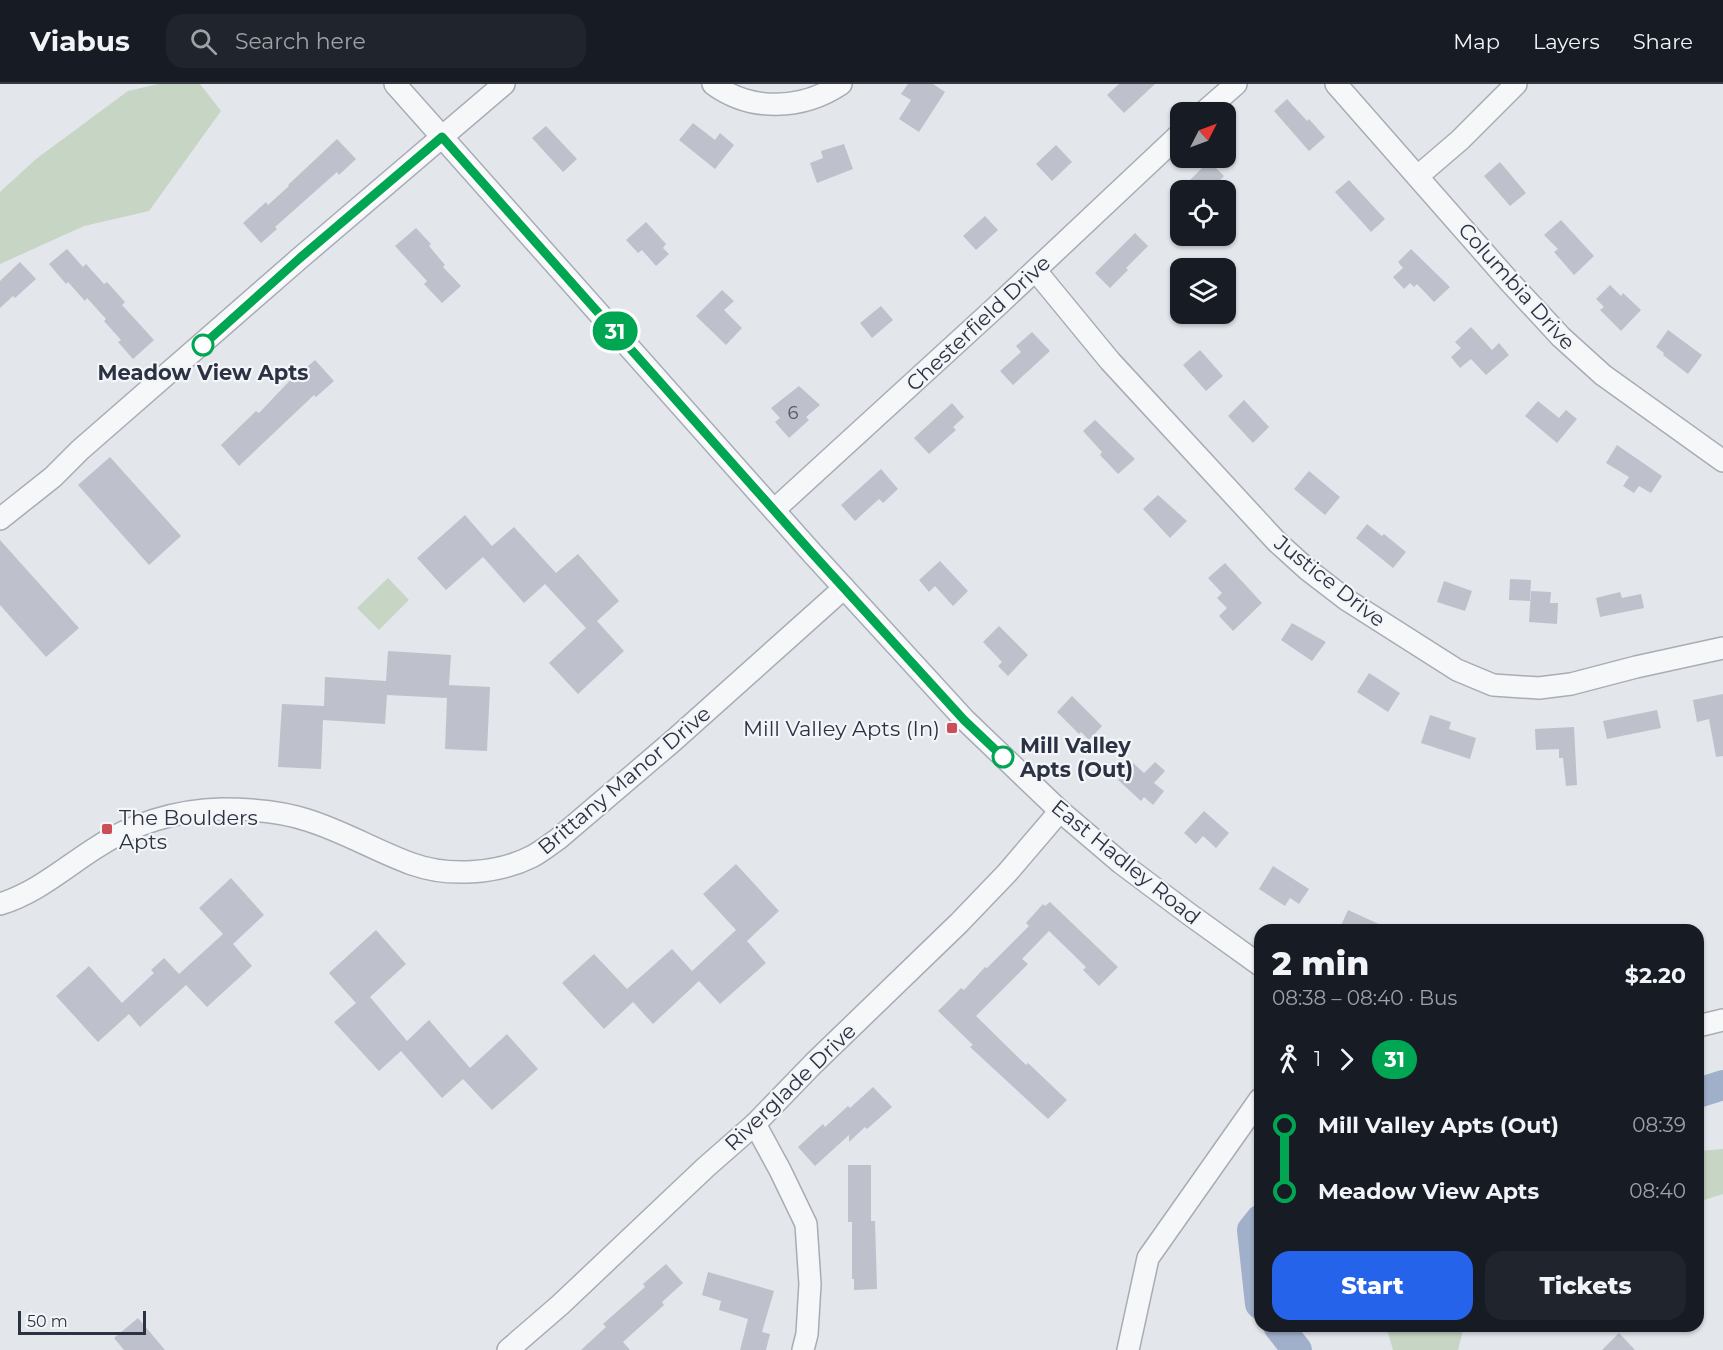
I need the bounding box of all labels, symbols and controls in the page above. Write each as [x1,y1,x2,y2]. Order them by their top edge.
search box [166,14,586,68]
text: Viabus [30,24,130,58]
icon: search [187,25,220,58]
text: Search here [235,28,366,55]
text: Map [1453,29,1500,54]
text: Layers [1533,29,1600,54]
text: Share [1633,29,1693,54]
north arrow [1170,102,1236,168]
map controls [1170,102,1236,324]
button: locate [1170,180,1236,246]
street label: Columbia Drive [1453,217,1581,355]
street label: Chesterfield Drive [901,250,1055,396]
button: layers [1170,258,1236,324]
line badge: 31 [588,312,642,350]
text: 31 [605,319,625,344]
marker: Meadow View Apts [192,334,214,356]
place label: Meadow View Apts [97,360,309,385]
house number: 6 [788,402,799,424]
street label: Justice Drive [1269,529,1390,632]
street label: Brittany Manor Drive [533,700,715,860]
place label: Mill Valley Apts (In) [743,716,940,741]
marker: Mill Valley Apts (In) [945,721,959,735]
place label: Mill Valley Apts (Out) [1019,733,1133,782]
marker: Mill Valley Apts (Out) [992,746,1014,768]
street label: East Hadley Road [1047,794,1205,930]
place label: The Boulders Apts [119,805,258,854]
marker: The Boulders Apts [100,822,114,836]
text: 2 min [1272,943,1369,983]
text: $2.20 [1625,962,1686,989]
text: 08:38 – 08:40 · Bus [1272,986,1457,1010]
street label: Riverglade Drive [719,1018,861,1156]
icon: walk [1272,1043,1305,1076]
icon: forward [1330,1043,1363,1076]
text: 1 [1314,1047,1321,1071]
text: 31 [1384,1047,1405,1072]
text: Mill Valley Apts (Out) [1318,1112,1559,1139]
text: 08:39 [1632,1113,1686,1137]
text: Meadow View Apts [1318,1178,1539,1205]
text: 08:40 [1629,1179,1686,1203]
button: Start [1272,1251,1473,1320]
button: Tickets [1485,1251,1686,1320]
scale bar [18,1308,146,1336]
text: 50 m [27,1312,68,1331]

